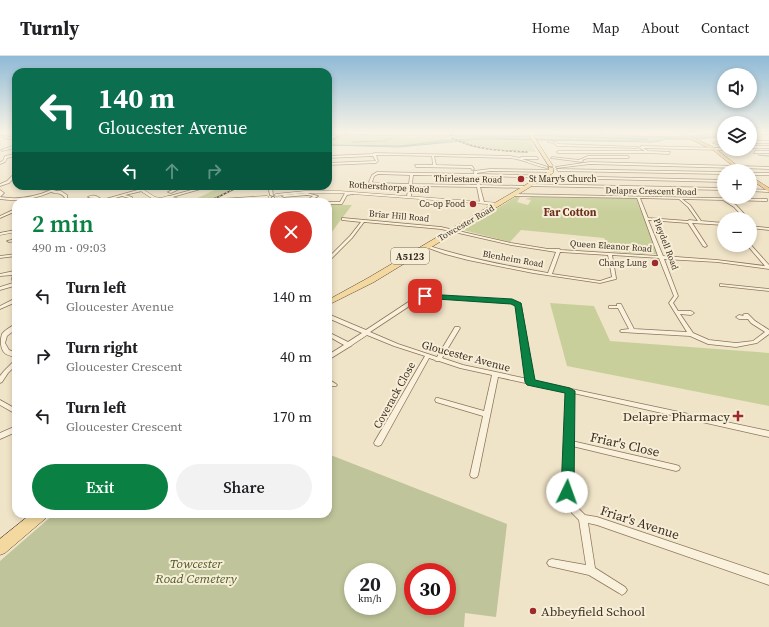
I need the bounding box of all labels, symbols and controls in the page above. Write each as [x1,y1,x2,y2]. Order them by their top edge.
text: Turnly [20,15,79,41]
text: Home [532,18,570,38]
text: Map [592,18,619,38]
text: About [641,18,679,38]
text: Contact [701,18,749,38]
map controls [717,68,757,252]
button: sound [717,68,757,108]
text: 140 m [98,79,175,117]
icon: left [32,84,84,136]
text: Gloucester Avenue [98,115,247,140]
button: layers [717,116,757,156]
icon: left [119,160,141,182]
icon: ahead [161,160,183,182]
icon: right [203,160,225,182]
button: + [717,164,757,204]
street label: Thirlestane Road [434,172,502,186]
place label: St Mary's Church [529,173,597,185]
marker: St Mary's Church [516,174,526,184]
street label: Rothersthorpe Road [348,178,430,196]
street label: Delapre Crescent Road [605,184,697,198]
place label: Co-op Food [419,198,465,210]
marker: Co-op Food [468,199,478,209]
street label: Towcester Road [436,202,496,244]
district label: Far Cotton [544,205,597,220]
text: 2 min [32,207,94,240]
street label: Briar Hill Road [368,207,430,225]
button: close [270,211,312,253]
button: − [717,212,757,252]
street label: Pleydell Road [651,216,681,272]
street label: Queen Eleanor Road [570,237,652,255]
text: 490 m · 09:03 [32,239,106,256]
road number: A5123 [391,248,429,264]
street label: Blenheim Road [482,248,544,270]
place label: Chang Lung [599,257,647,269]
marker: Chang Lung [650,258,660,268]
text: Turn left [66,277,126,298]
pin [408,279,442,313]
icon: left [32,285,54,307]
icon: arrive [414,285,436,307]
text: 140 m [272,286,312,307]
text: Gloucester Avenue [66,298,174,315]
text: Turn right [66,337,138,358]
street label: Gloucester Avenue [420,337,512,376]
icon: right [32,345,54,367]
text: 40 m [280,346,312,367]
text: Gloucester Crescent [66,358,182,375]
street label: Coverack Close [370,359,419,431]
text: Turn left [66,397,126,418]
icon: left [32,405,54,427]
text: 170 m [272,406,312,427]
place label: Delapre Pharmacy [623,408,730,425]
marker: Delapre Pharmacy [733,411,743,421]
text: Gloucester Crescent [66,418,182,435]
street label: Friar's Close [588,428,662,461]
button: Exit [32,464,168,510]
button: Share [176,464,312,510]
position arrow [546,471,588,513]
street label: Friar's Avenue [598,502,682,543]
park label: Towcester Road Cemetery [154,555,237,587]
speed limit sign: 30 [404,563,456,615]
text: 20 [359,570,381,598]
text: km/h [358,592,382,605]
place label: Abbeyfield School [541,603,645,620]
marker: Abbeyfield School [528,606,538,616]

